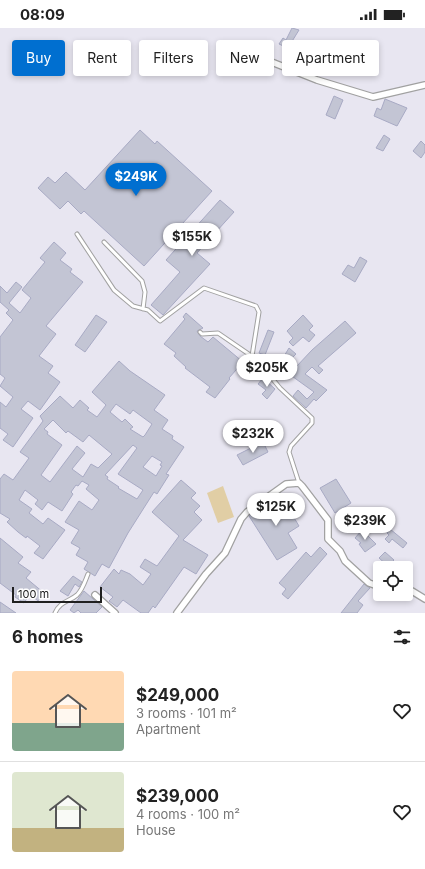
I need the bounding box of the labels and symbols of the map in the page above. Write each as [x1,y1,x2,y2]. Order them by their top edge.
pin: $249K [108,163,164,197]
pin: $155K [164,223,220,257]
pin: $205K [239,354,295,388]
pin: $232K [225,420,281,454]
pin: $125K [248,493,304,527]
pin: $239K [337,507,393,541]
scale bar [12,585,102,604]

